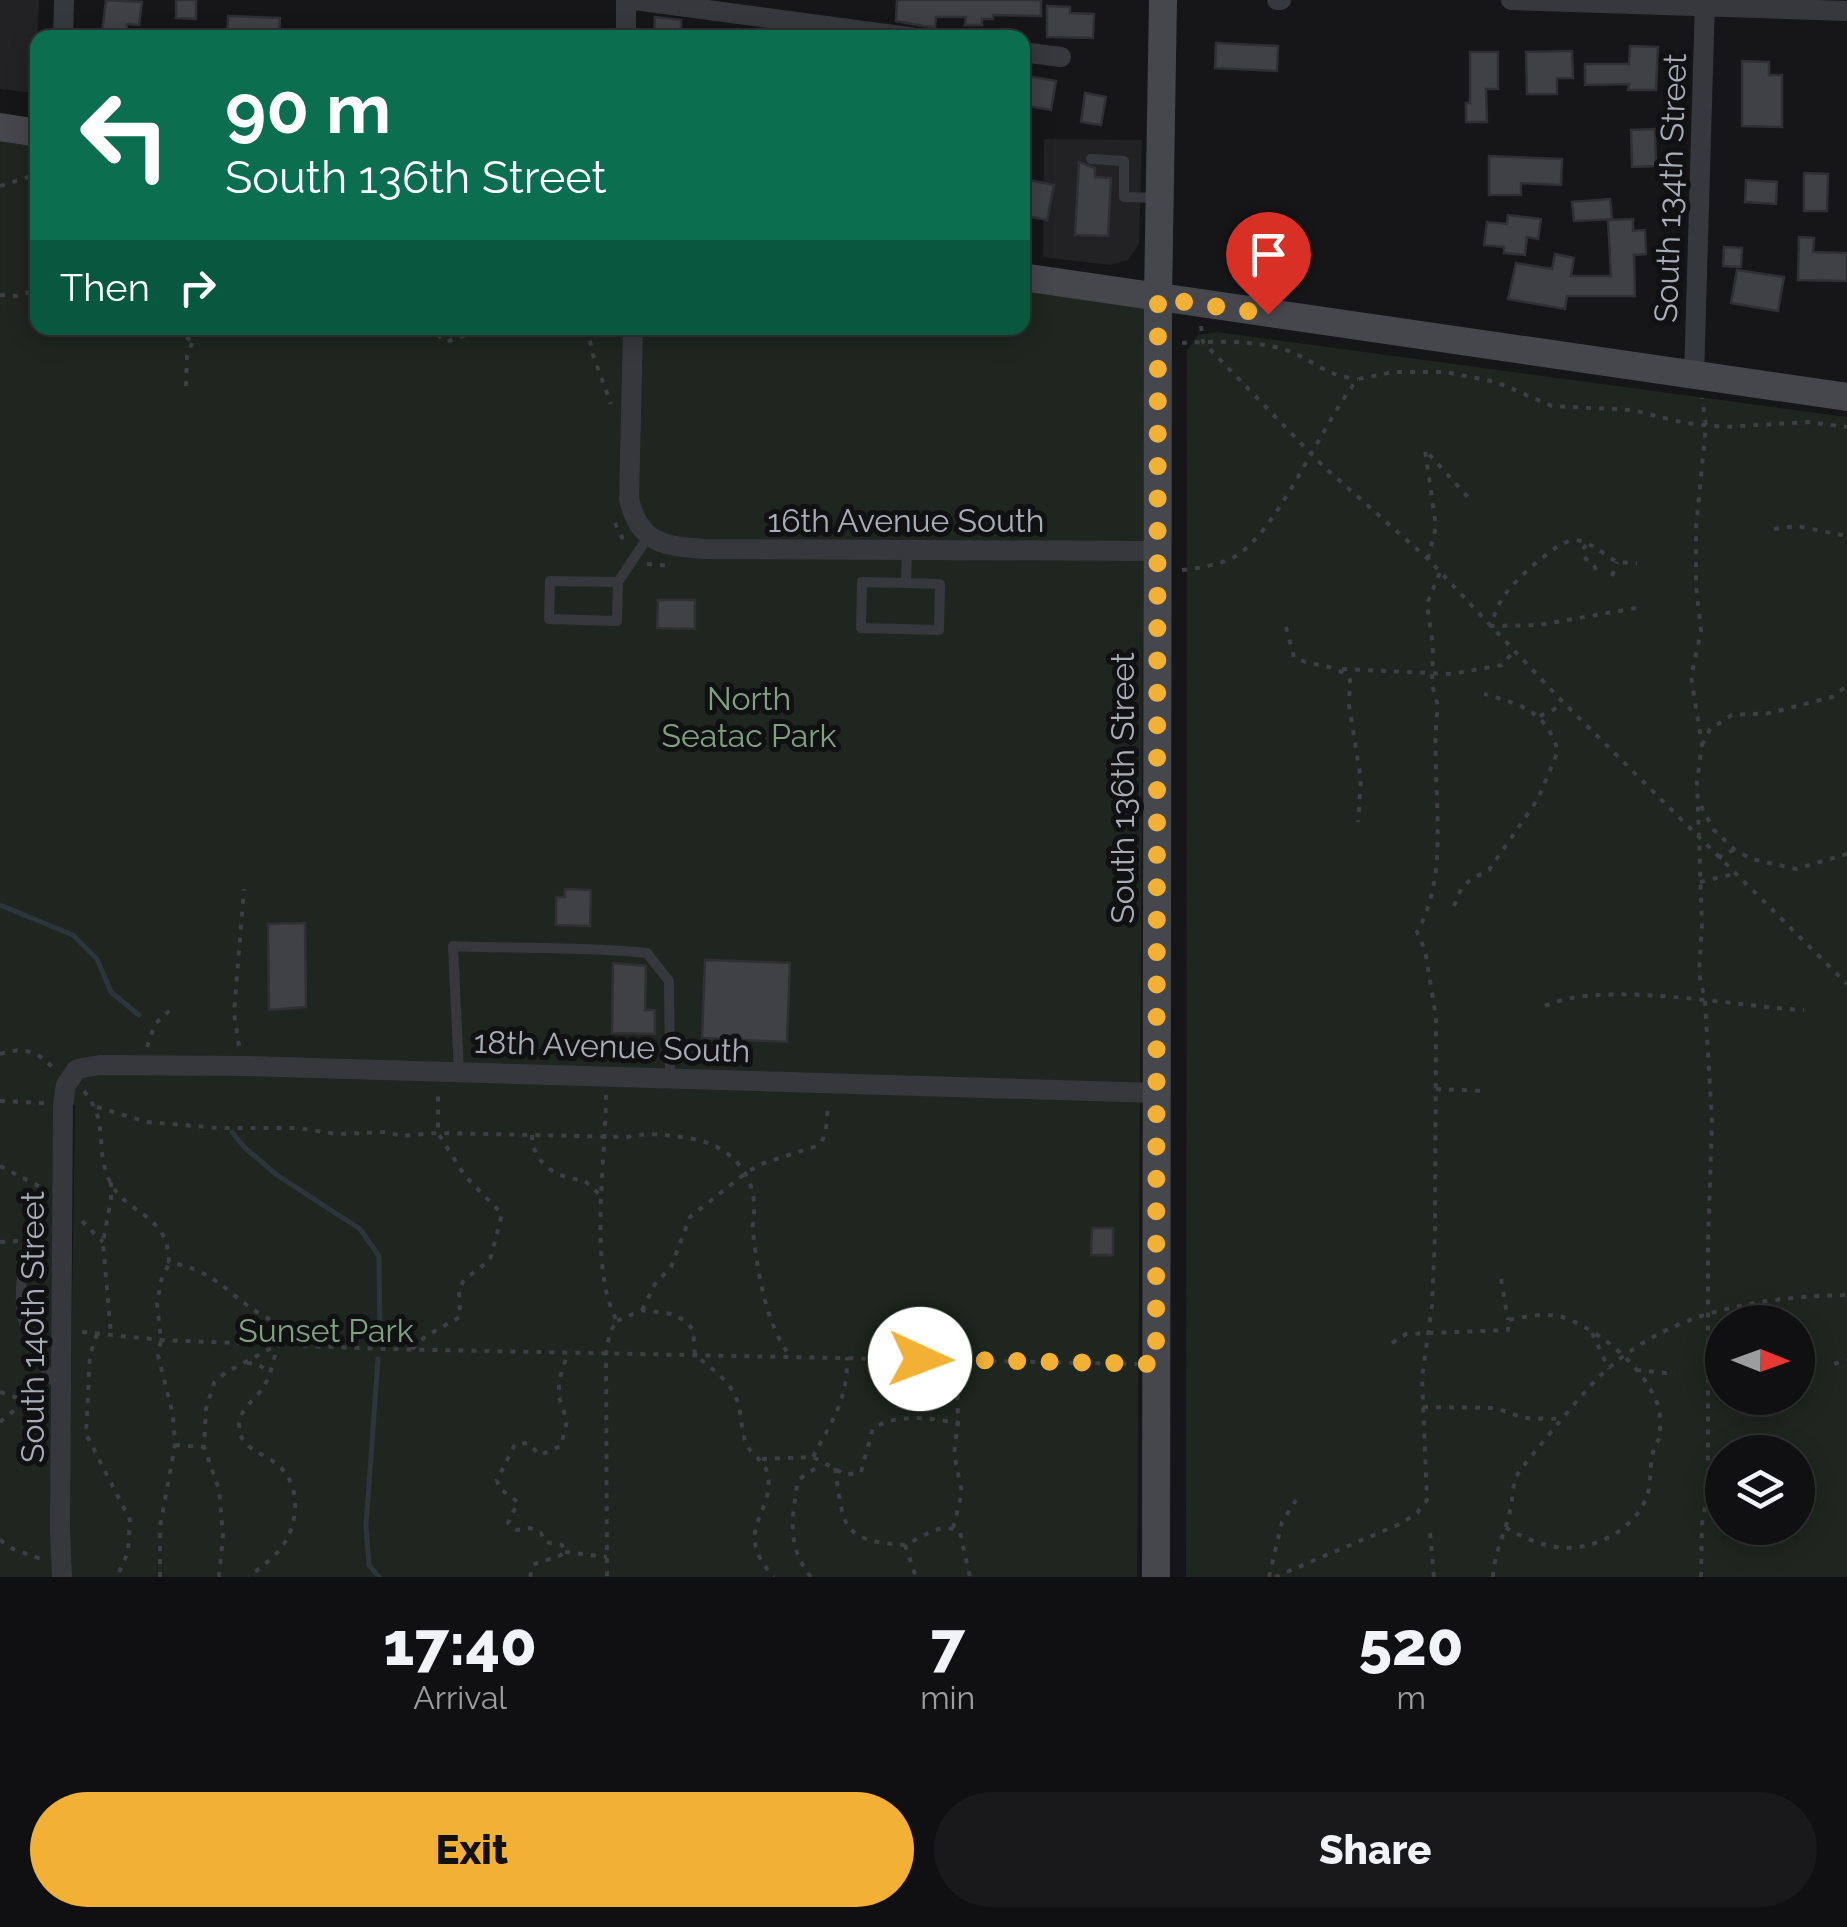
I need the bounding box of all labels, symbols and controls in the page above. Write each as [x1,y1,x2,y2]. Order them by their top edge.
street label: South 134th Street [1647,52,1693,323]
text: 90 m [225,67,391,149]
icon: left [60,70,190,200]
text: South 136th Street [225,151,607,204]
pin [1226,212,1311,315]
icon: arrive [1241,227,1296,282]
icon: right [170,260,225,315]
text: Then [60,265,150,310]
street label: 16th Avenue South [768,502,1044,539]
street label: South 136th Street [1104,652,1141,924]
park label: North Seatac Park [662,680,836,754]
street label: 18th Avenue South [473,1023,751,1069]
street label: South 140th Street [14,1191,51,1463]
north arrow [1705,1305,1815,1415]
map controls [1705,1305,1815,1545]
position arrow [868,1307,972,1411]
park label: Sunset Park [238,1312,414,1349]
button: layers [1705,1435,1815,1545]
text: 17:40 [383,1609,537,1679]
text: 7 [930,1609,965,1679]
text: 520 [1359,1609,1464,1679]
text: Arrival [413,1679,507,1716]
text: min [920,1679,975,1716]
text: m [1396,1679,1426,1716]
button: Exit [30,1792,914,1907]
button: Share [934,1792,1817,1907]

